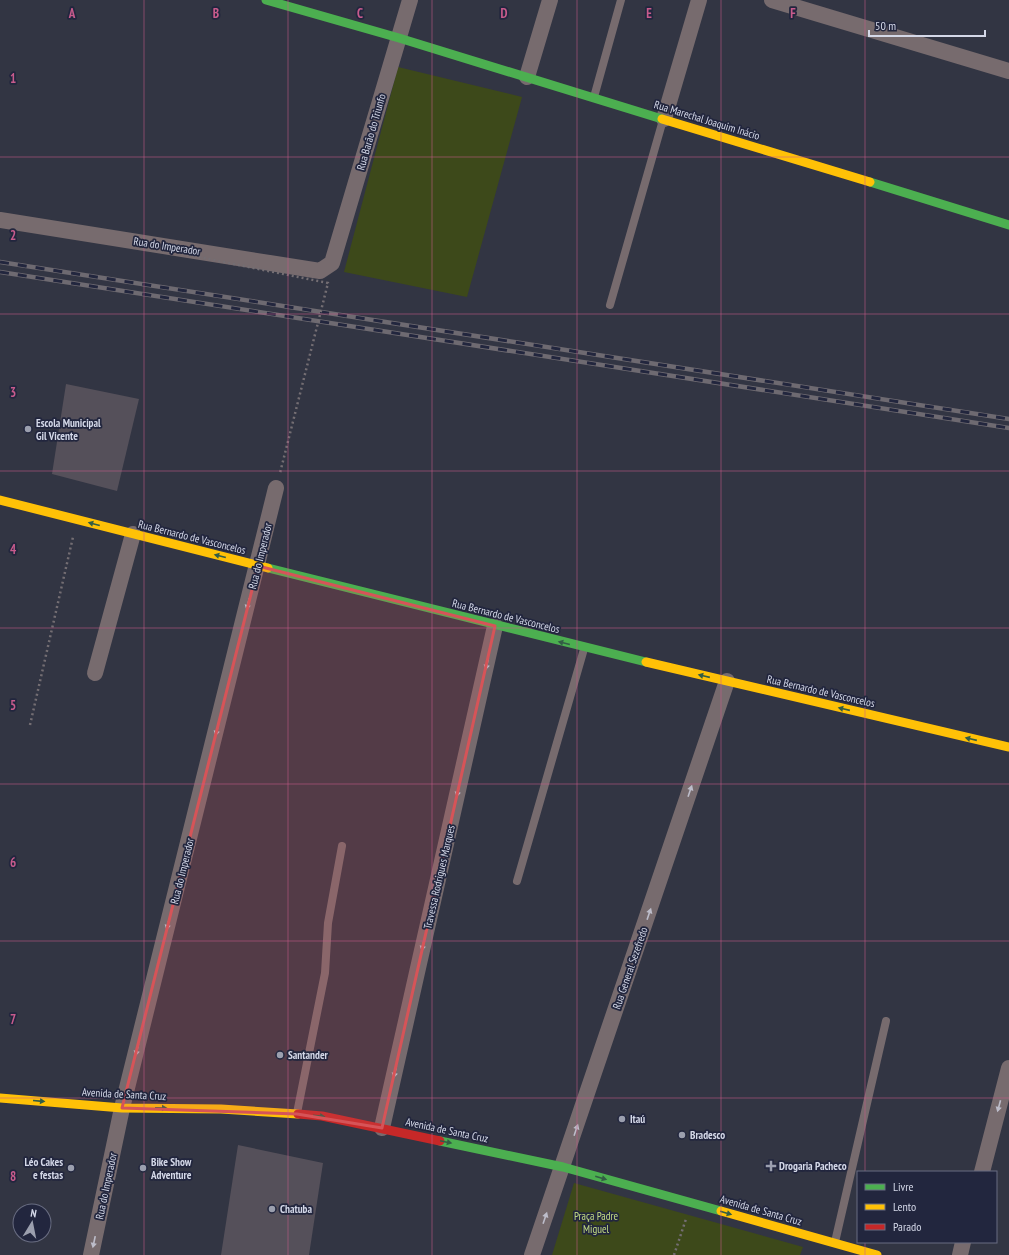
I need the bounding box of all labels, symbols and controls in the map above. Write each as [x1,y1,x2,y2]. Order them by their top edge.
text: A [68,5,76,22]
text: B [213,5,219,22]
text: C [357,5,363,22]
text: D [501,5,508,22]
text: E [646,5,652,22]
text: F [790,5,796,22]
scale bar [869,12,985,38]
text: 50 m [875,18,896,33]
text: 1 [10,70,16,87]
street label: Rua Barão do Triunfo [353,92,389,172]
street label: Rua Marechal Joaquim Inácio [652,97,762,143]
text: 2 [10,227,16,244]
street label: Rua do Imperador [133,234,201,258]
text: 3 [10,384,16,401]
place label: Escola Municipal Gil Vicente [36,416,101,443]
marker: Escola Municipal Gil Vicente [23,424,33,434]
street label: Rua Bernardo de Vasconcelos [137,517,248,557]
one-way arrow [88,521,100,527]
street label: Rua do Imperador [245,521,275,591]
text: 4 [10,541,17,558]
one-way arrow [214,553,226,559]
street label: Rua Bernardo de Vasconcelos [451,596,562,636]
one-way arrow [245,598,251,610]
one-way arrow [558,640,570,646]
one-way arrow [483,658,489,670]
street label: Rua Bernardo de Vasconcelos [766,672,877,710]
one-way arrow [698,673,710,679]
text: 5 [10,697,16,714]
one-way arrow [838,706,850,712]
one-way arrow [213,724,219,736]
one-way arrow [965,735,977,741]
one-way arrow [455,785,461,797]
one-way arrow [687,785,693,797]
street label: Travessa Rodrigues Marques [420,823,458,930]
street label: Rua do Imperador [167,836,197,906]
text: 6 [10,854,16,871]
one-way arrow [646,908,652,920]
one-way arrow [165,918,171,930]
street label: Rua General Sezefredo [609,925,651,1011]
one-way arrow [420,939,426,951]
text: 7 [10,1011,16,1028]
one-way arrow [133,1044,139,1057]
place label: Santander [288,1048,329,1062]
marker: Santander [275,1050,285,1060]
one-way arrow [391,1066,397,1078]
street label: Avenida de Santa Cruz [82,1085,167,1103]
one-way arrow [33,1098,45,1104]
one-way arrow [996,1100,1002,1112]
one-way arrow [155,1105,167,1112]
place label: Itaú [630,1112,645,1126]
one-way arrow [313,1113,325,1120]
street label: Avenida de Santa Cruz [404,1114,490,1146]
marker: Itaú [617,1114,627,1124]
one-way arrow [573,1124,579,1136]
place label: Bradesco [690,1128,725,1142]
marker: Bradesco [677,1130,687,1140]
one-way arrow [440,1140,453,1146]
street label: Rua do Imperador [92,1151,120,1221]
place label: Léo Cakes e festas [24,1155,63,1182]
place label: Bike Show Adventure [150,1155,192,1182]
place label: Drogaria Pacheco [779,1159,847,1173]
marker: Drogaria Pacheco [766,1161,776,1171]
marker: Léo Cakes e festas [66,1163,76,1173]
marker: Bike Show Adventure [138,1163,148,1173]
text: 8 [10,1168,16,1185]
legend [857,1171,997,1243]
one-way arrow [595,1175,607,1181]
text: Livre [893,1179,914,1194]
street label: Avenida de Santa Cruz [719,1192,804,1228]
text: Lento [893,1199,916,1214]
place label: Chatuba [280,1202,312,1216]
north arrow [12,1203,52,1243]
marker: Chatuba [267,1204,277,1214]
text: N [30,1206,38,1221]
park label: Praça Padre Miguel [574,1209,619,1236]
one-way arrow [720,1210,732,1216]
one-way arrow [542,1212,548,1224]
text: Parado [893,1219,921,1234]
one-way arrow [91,1236,97,1248]

